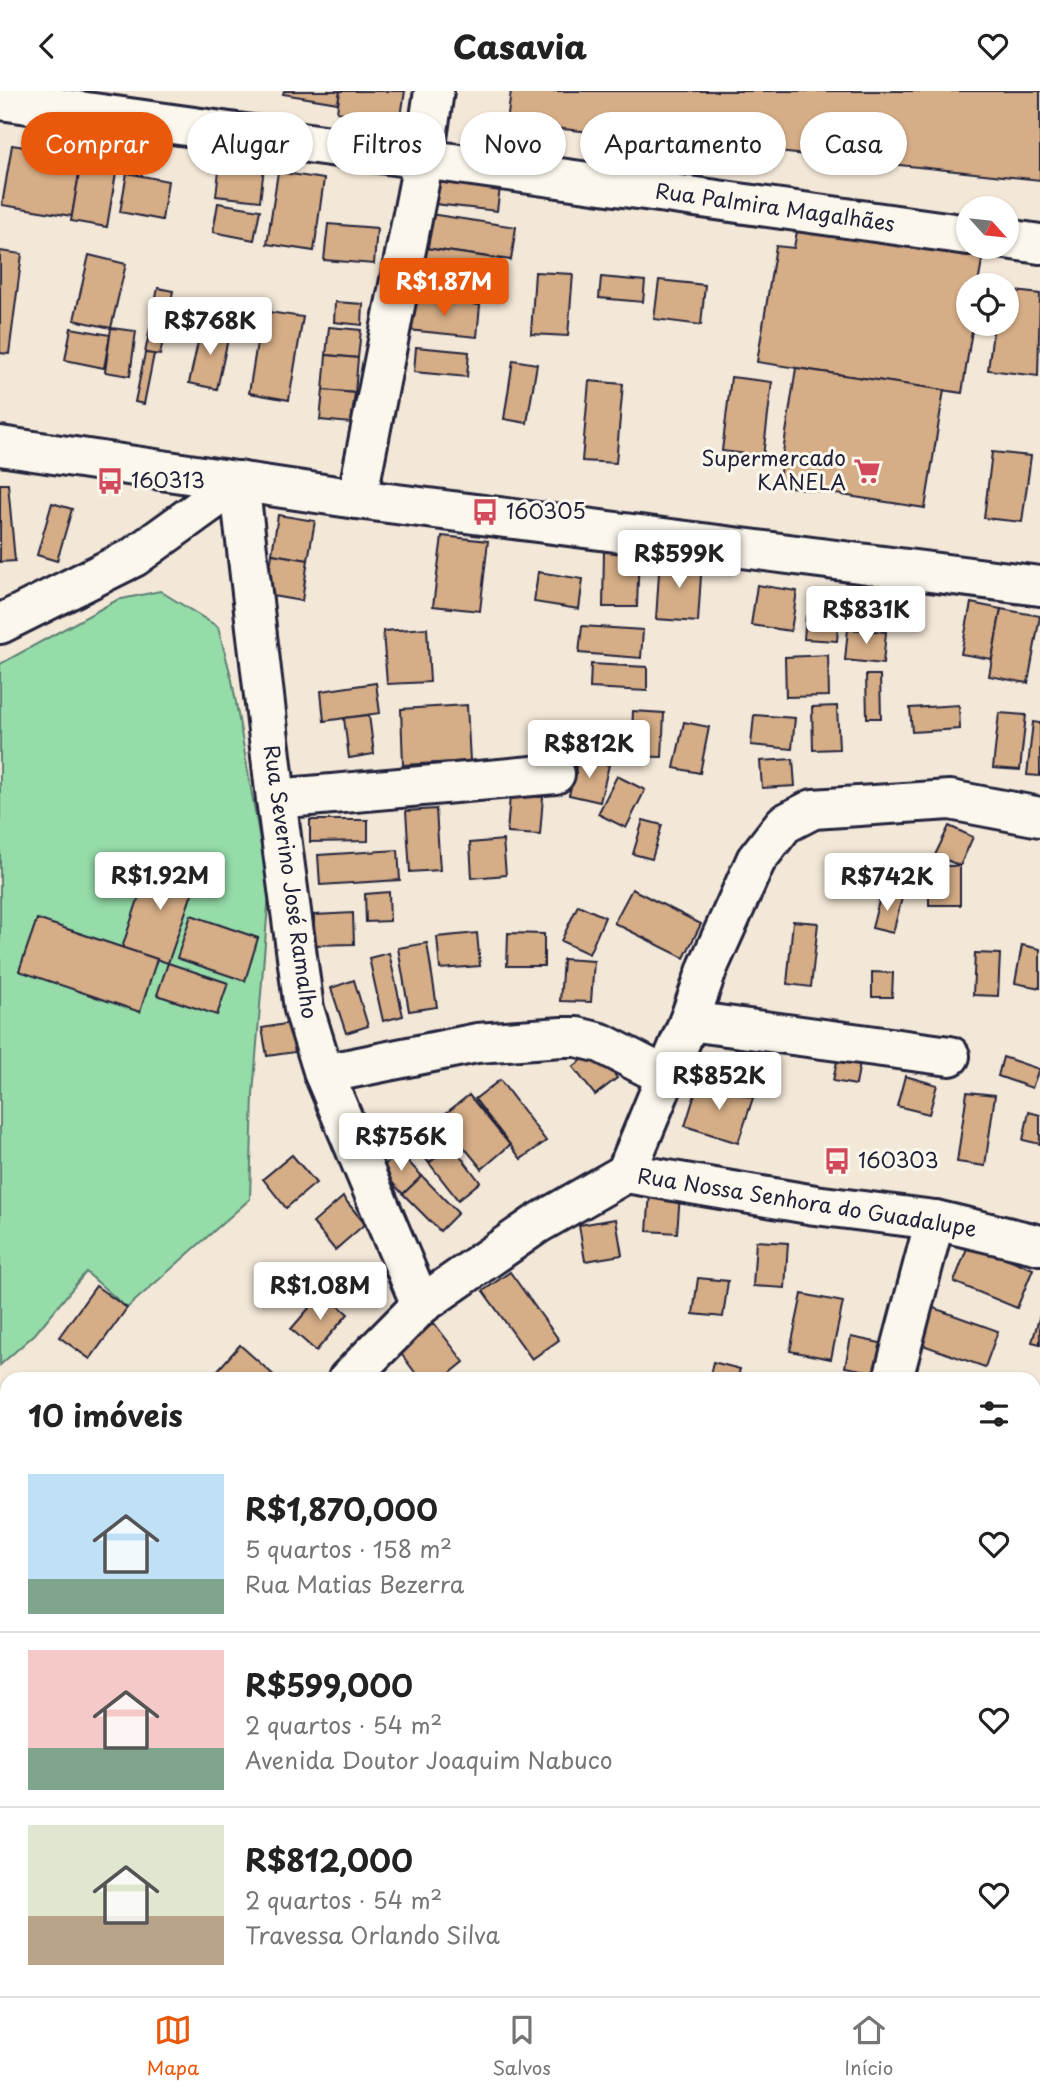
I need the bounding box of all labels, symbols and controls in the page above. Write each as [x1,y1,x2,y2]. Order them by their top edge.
text: Casavia [453,22,587,70]
icon: back [28,27,66,65]
icon: heart [974,27,1012,65]
chip: Comprar [21,112,173,175]
chip: Alugar [187,112,313,175]
chip: Filtros [327,112,446,175]
chip: Novo [460,112,566,175]
chip: Apartamento [580,112,786,175]
chip: Casa [800,112,907,175]
street label: Rua Palmira Magalhães [654,173,897,239]
north arrow [956,196,1018,259]
map controls [956,196,1019,336]
pin: R$1.87M [379,259,509,318]
text: R$1.87M [396,263,492,298]
button: locate [956,273,1019,336]
pin: R$768K [153,297,267,357]
text: R$768K [164,302,256,337]
place label: Supermercado KANELA [701,441,846,497]
supermarket icon: Supermercado KANELA [852,456,882,486]
place label: 160313 [131,463,205,495]
bus stop icon: 160313 [95,466,125,496]
place label: 160305 [506,494,586,526]
bus stop icon: 160305 [470,497,500,527]
pin: R$599K [622,531,736,590]
text: R$599K [634,535,724,570]
pin: R$831K [809,587,923,646]
text: R$831K [822,591,910,626]
pin: R$812K [532,721,646,780]
text: R$812K [544,725,634,760]
street label: Rua Severino José Ramalho [257,743,327,1021]
pin: R$1.92M [95,853,225,912]
pin: R$742K [830,853,944,913]
text: R$1.92M [111,857,209,892]
text: R$742K [840,858,934,893]
pin: R$852K [662,1053,776,1112]
text: R$852K [672,1057,766,1092]
pin: R$756K [344,1114,458,1173]
text: R$756K [355,1118,447,1153]
place label: 160303 [858,1143,939,1175]
bus stop icon: 160303 [822,1146,852,1176]
street label: Rua Nossa Senhora do Guadalupe [636,1158,979,1244]
pin: R$1.08M [255,1263,385,1322]
text: R$1.08M [270,1267,370,1302]
text: 10 imóveis [28,1392,183,1437]
icon: filters [975,1395,1013,1433]
text: R$1,870,000 [245,1486,438,1531]
icon: home [84,1502,168,1586]
icon: heart [975,1525,1013,1563]
text: 5 quartos · 158 m² [245,1531,452,1566]
text: Rua Matias Bezerra [245,1566,464,1601]
text: R$599,000 [245,1662,413,1707]
icon: home [84,1678,168,1762]
icon: heart [975,1701,1013,1739]
text: 2 quartos · 54 m² [245,1707,442,1742]
text: Avenida Doutor Joaquim Nabuco [245,1742,613,1777]
text: R$812,000 [245,1837,413,1882]
icon: home [84,1853,168,1937]
icon: heart [975,1876,1013,1914]
text: 2 quartos · 54 m² [245,1882,442,1917]
text: Travessa Orlando Silva [245,1917,500,1952]
tab: Mapa [147,2011,199,2081]
tab: Salvos [492,2011,551,2081]
tab: Início [844,2011,893,2081]

